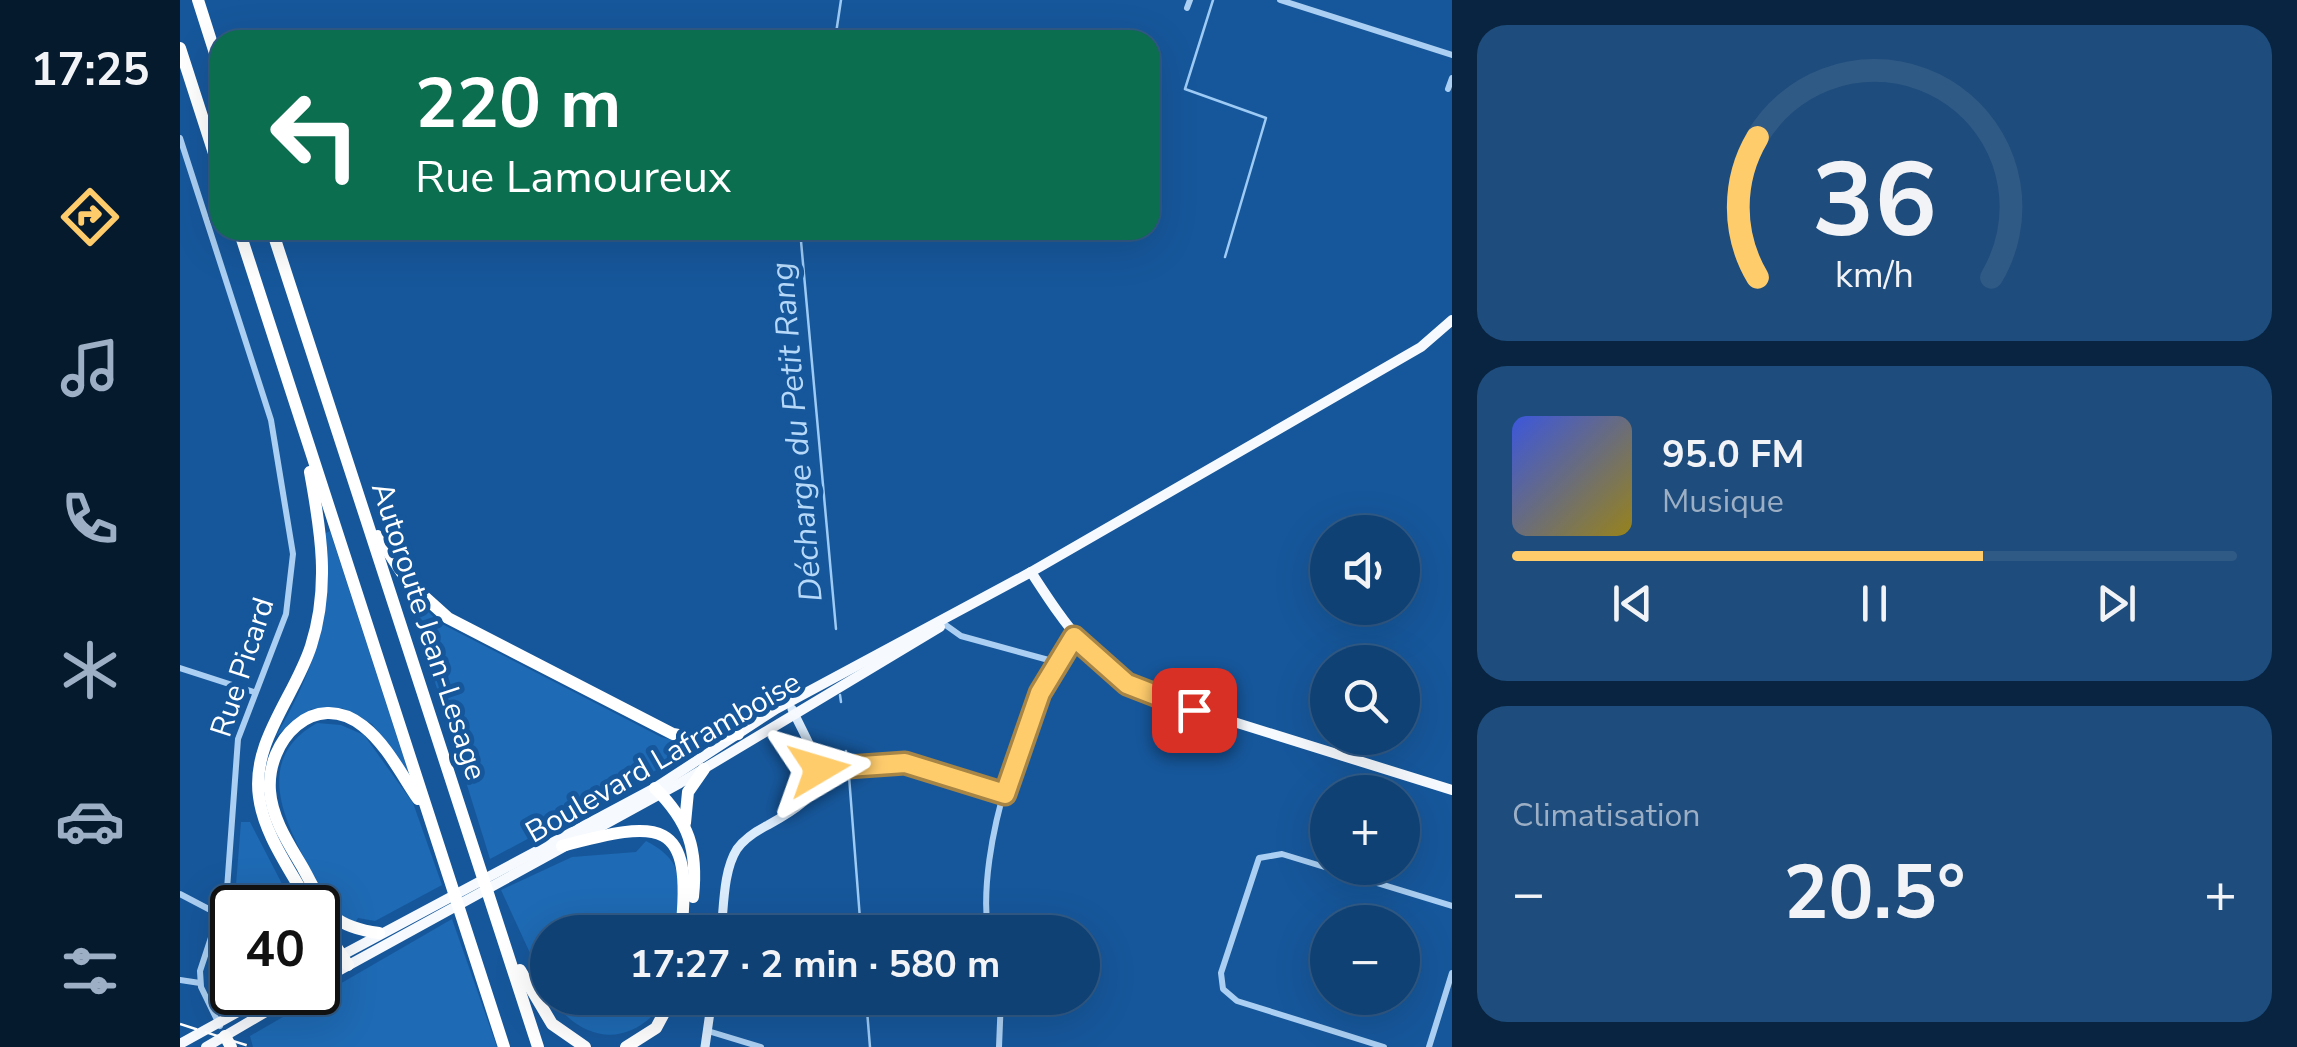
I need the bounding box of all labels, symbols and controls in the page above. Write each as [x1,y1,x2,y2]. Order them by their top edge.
text: 17:25 [30,40,150,101]
text: 220 m [415,56,621,152]
icon: left [250,70,380,200]
text: 36 [1812,130,1937,272]
text: Rue Lamoureux [415,147,732,208]
icon: directions [55,182,125,252]
text: km/h [1835,251,1914,300]
water label: Décharge du Petit Rang [760,260,833,604]
icon: music [55,333,125,403]
text: 95.0 FM [1662,429,1804,480]
street label: Autoroute Jean-Lesage [361,477,496,785]
text: Musique [1662,480,1784,523]
icon: phone [55,484,125,554]
map controls [1310,515,1420,1015]
button: sound [1310,515,1420,625]
icon: previous [1605,576,1660,631]
icon: pause [1847,576,1902,631]
icon: next [2089,576,2144,631]
street label: Rue Picard [201,592,284,742]
icon: climate [55,635,125,705]
button: search [1310,645,1420,755]
street label: Boulevard Laframboise [518,662,808,853]
pin [1152,668,1237,753]
icon: arrive [1167,683,1222,738]
position arrow [767,717,871,821]
button: + [1310,775,1420,885]
icon: car [55,786,125,856]
text: Climatisation [1512,794,1700,837]
text: 20.5° [1783,842,1966,944]
text: − [1512,856,1545,931]
text: + [2204,856,2237,931]
speed limit sign: 40 [210,885,340,1015]
button: − [1310,905,1420,1015]
icon: filters [55,936,125,1006]
text: 17:27 · 2 min · 580 m [630,939,1000,990]

